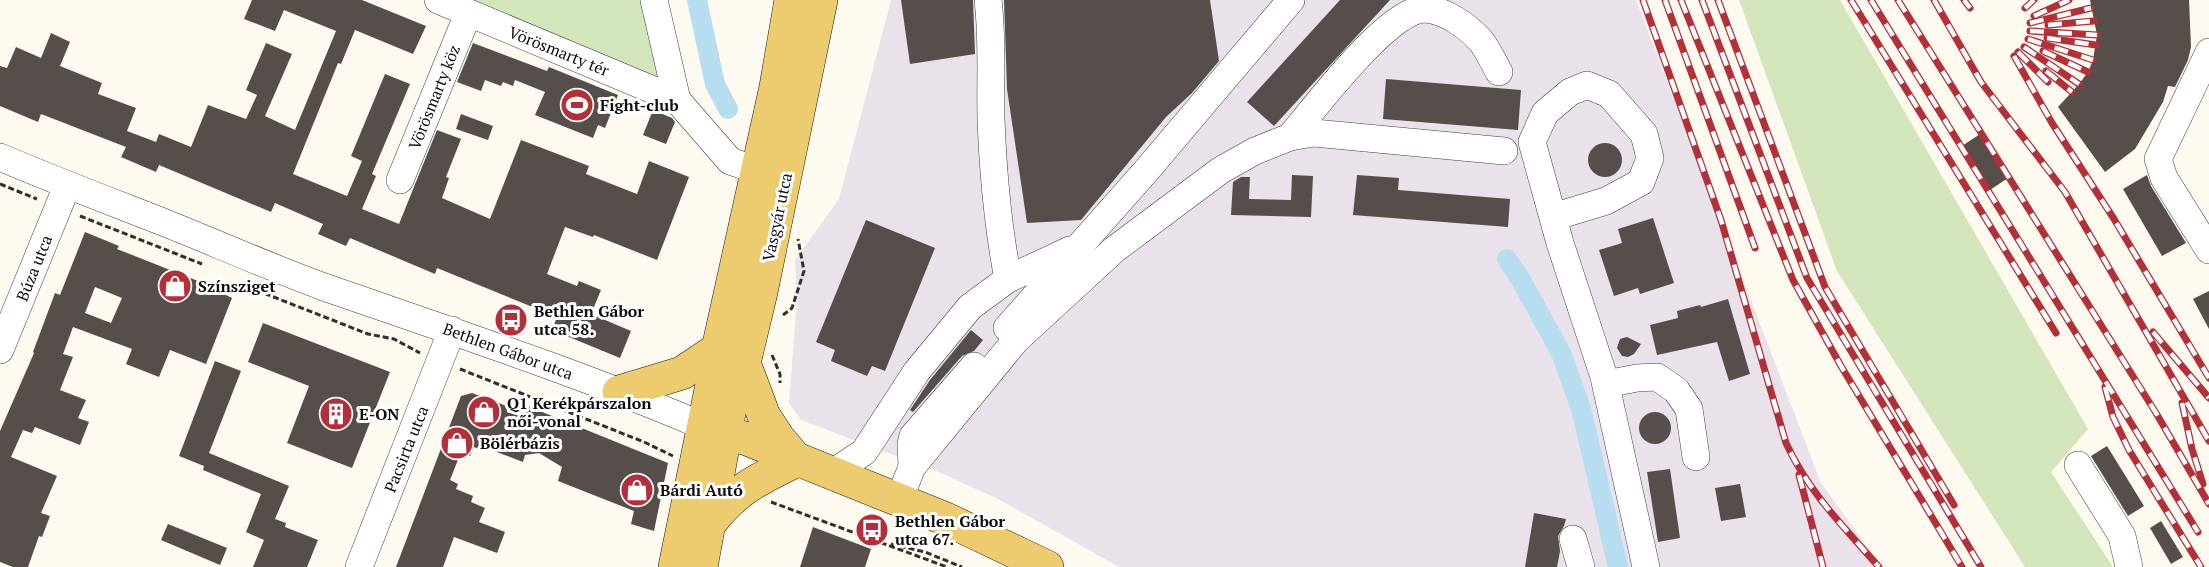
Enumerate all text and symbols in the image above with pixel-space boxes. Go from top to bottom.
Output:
street label: Vörösmarty tér [505,21,613,82]
street label: Vörösmarty köz [403,41,465,153]
sports icon: Fight-club [559,87,595,123]
place label: Fight-club [600,94,679,116]
street label: Vasgyár utca [757,171,797,263]
street label: Búza utca [11,232,57,304]
shop icon: Színsziget [157,268,193,304]
place label: Színsziget [198,275,276,297]
place label: Bethlen Gábor utca 58. [534,300,644,340]
bus stop icon: Bethlen Gábor utca 58. [493,302,529,338]
street label: Bethlen Gábor utca [440,317,576,385]
place label: Q1 Kerékpárszalon női-vonal [507,392,652,432]
shop icon: Q1 Kerékpárszalon női-vonal [466,394,502,430]
building icon: E-ON [318,396,354,432]
street label: Pacsirta utca [379,402,433,496]
place label: E-ON [359,403,399,425]
shop icon: Bölérbázis [439,425,475,461]
place label: Bölérbázis [480,432,560,454]
shop icon: Bárdi Autó [619,472,655,508]
place label: Bárdi Autó [660,479,743,501]
place label: Bethlen Gábor utca 67. [895,510,1005,550]
bus stop icon: Bethlen Gábor utca 67. [854,512,890,548]

